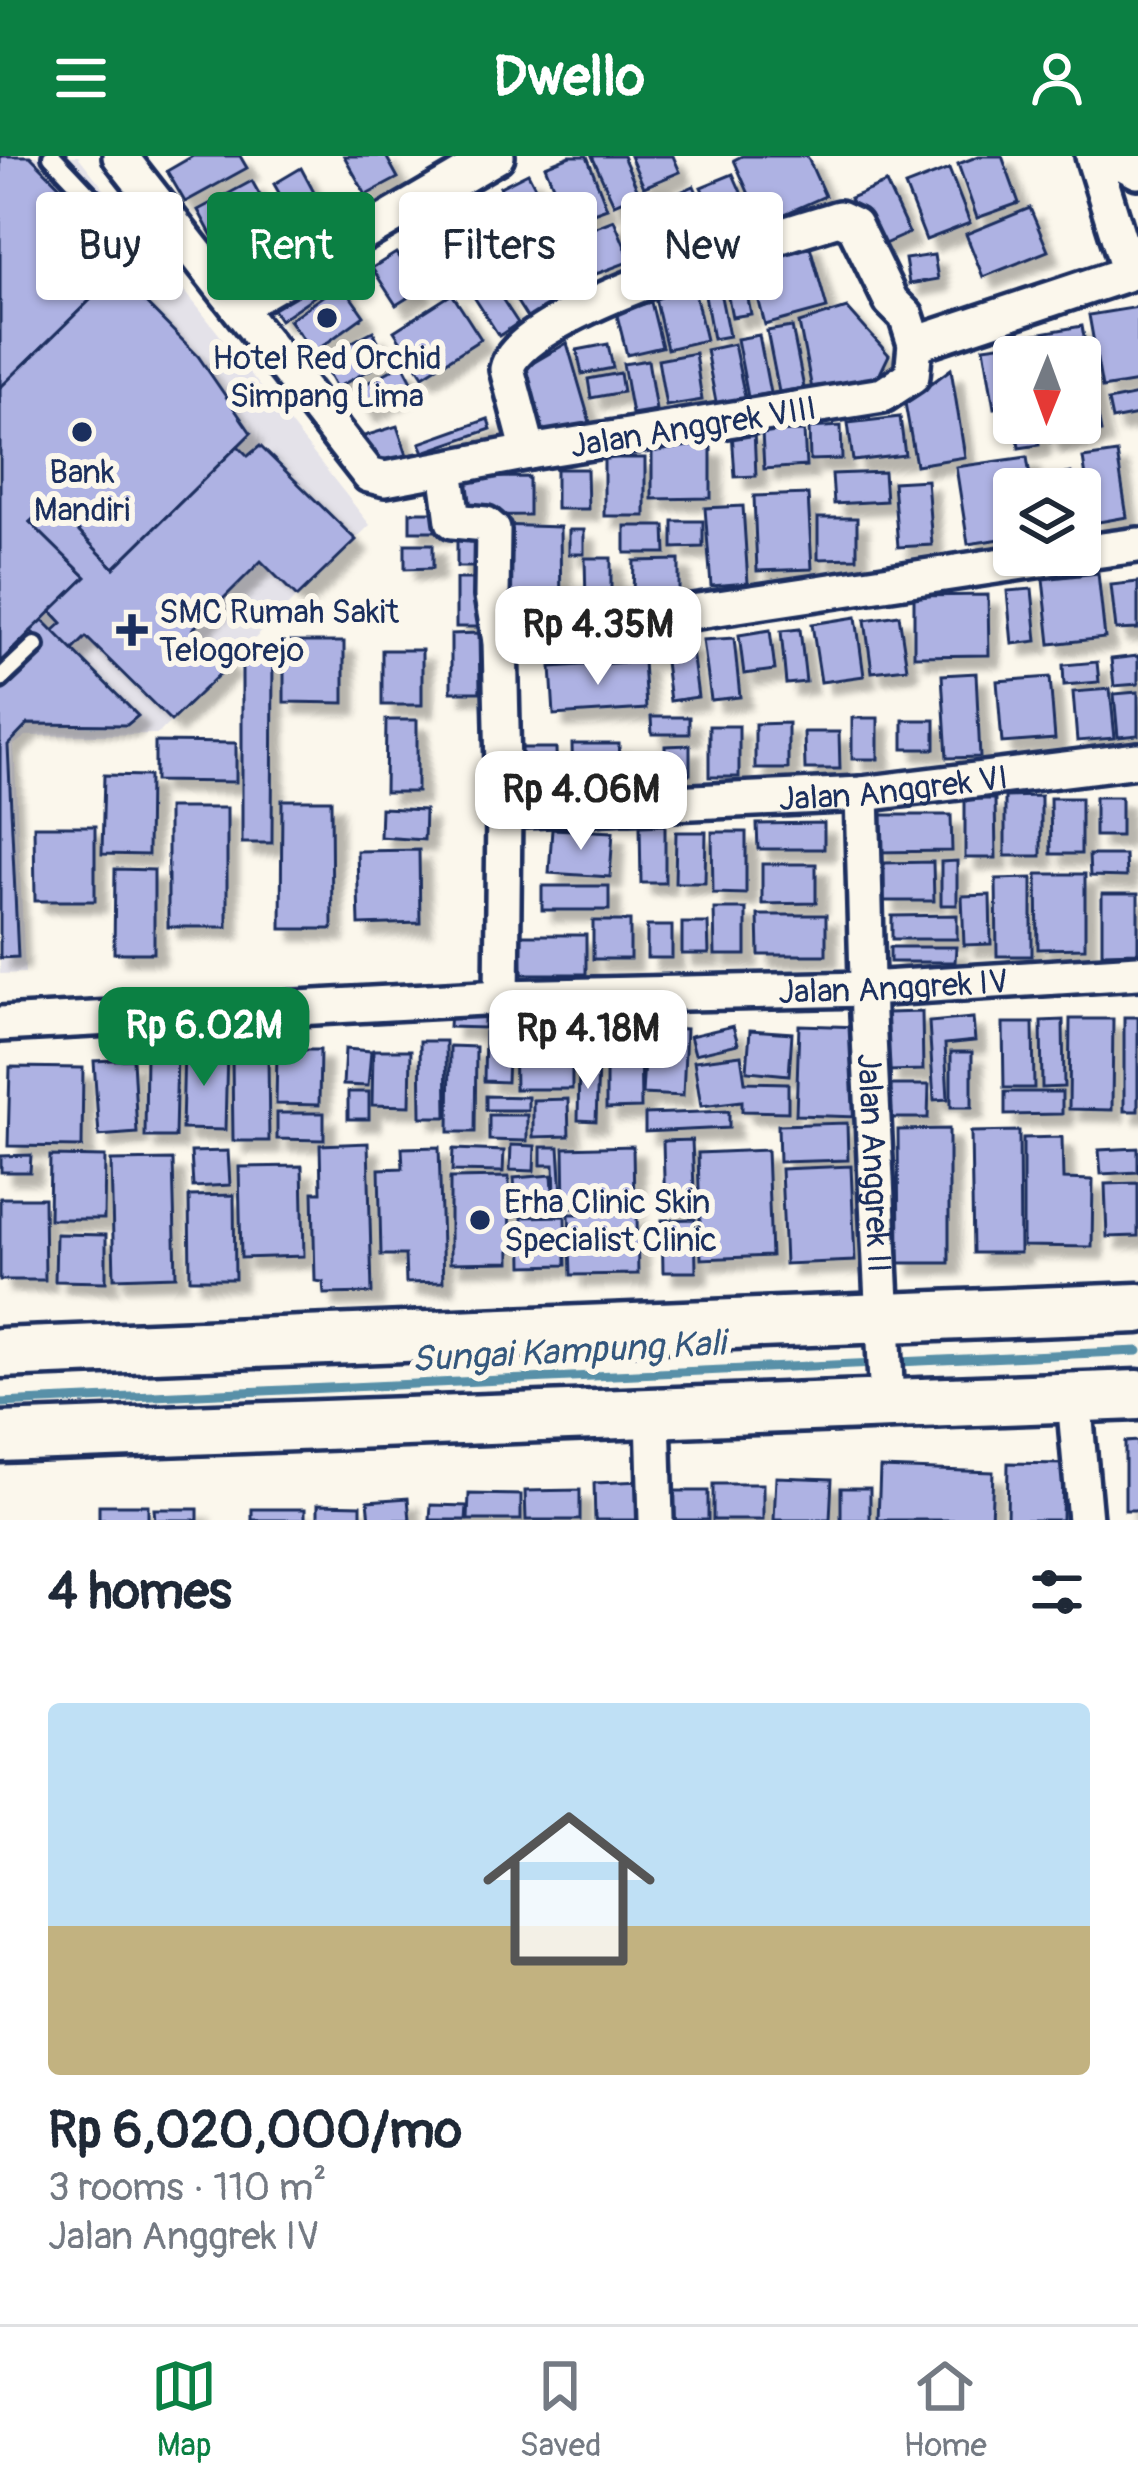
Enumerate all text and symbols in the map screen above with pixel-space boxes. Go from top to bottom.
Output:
text: Dwello [493,44,645,112]
icon: menu [48,45,114,111]
icon: person [1024,45,1090,111]
chip: Buy [36,192,183,300]
chip: Rent [207,192,375,300]
chip: Filters [399,192,597,300]
chip: New [621,192,783,300]
marker: Hotel Red Orchid Simpang Lima [314,305,340,331]
north arrow [993,336,1101,444]
map controls [993,336,1101,576]
place label: Hotel Red Orchid Simpang Lima [212,338,442,417]
street label: Jalan Anggrek VIII [567,388,819,467]
marker: Bank Mandiri [69,419,95,445]
place label: Bank Mandiri [34,452,130,531]
button: layers [993,468,1101,576]
pin: Rp 4.35M [474,586,722,688]
place label: SMC Rumah Sakit Telogorejo [159,592,400,671]
text: Rp 4.35M [522,600,674,649]
marker: SMC Rumah Sakit Telogorejo [116,614,148,646]
pin: Rp 4.06M [457,751,705,853]
street label: Jalan Anggrek VI [778,757,1010,820]
text: Rp 4.06M [502,765,660,814]
street label: Jalan Anggrek IV [778,961,1009,1013]
pin: Rp 6.02M [80,987,328,1089]
pin: Rp 4.18M [464,990,712,1092]
text: Rp 6.02M [125,1001,283,1050]
text: Rp 4.18M [516,1004,660,1053]
street label: Jalan Anggrek II [848,1052,900,1273]
place label: Erha Clinic Skin Specialist Clinic [504,1182,717,1261]
marker: Erha Clinic Skin Specialist Clinic [467,1207,493,1233]
water label: Sungai Kampung Kali [410,1321,732,1382]
icon: filters [1024,1559,1090,1625]
text: 4 homes [48,1560,232,1624]
icon: home [461,1781,677,1997]
text: Rp 6,020,000/mo [48,2099,462,2163]
text: 3 rooms · 110 m² [48,2163,327,2212]
text: Jalan Anggrek IV [48,2212,320,2261]
tab: Map [151,2353,217,2466]
tab: Saved [519,2353,601,2466]
tab: Home [904,2353,987,2466]

